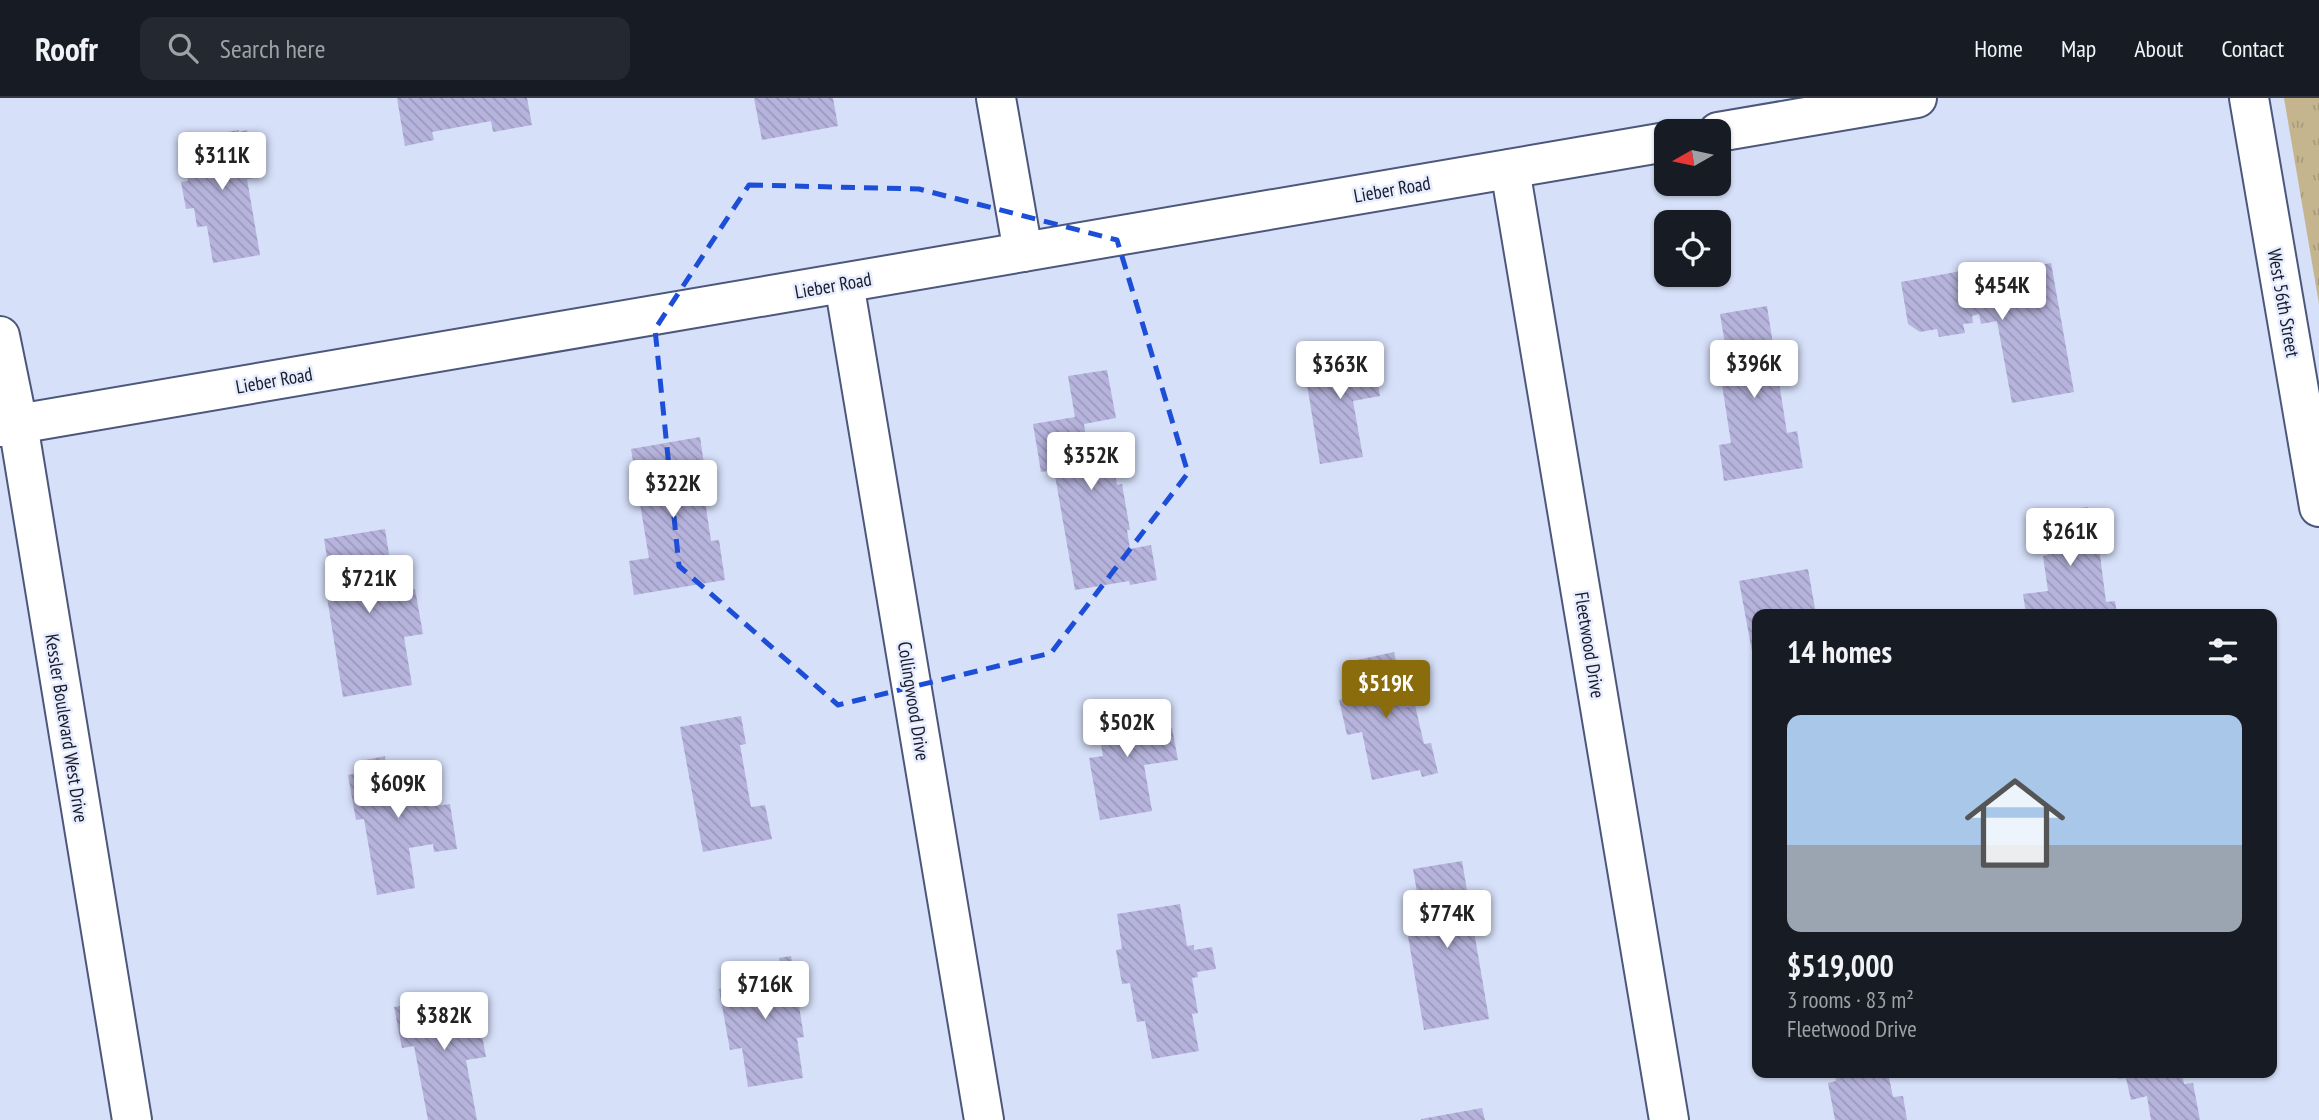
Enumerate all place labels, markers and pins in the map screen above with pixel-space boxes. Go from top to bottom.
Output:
pin: $311K [173,132,271,192]
pin: $454K [1953,262,2051,322]
pin: $396K [1705,341,1803,400]
pin: $363K [1291,342,1389,401]
pin: $352K [1042,432,1140,492]
pin: $322K [624,460,722,520]
pin: $261K [2021,508,2119,568]
pin: $721K [320,556,418,615]
pin: $519K [1337,660,1435,720]
pin: $502K [1078,700,1176,759]
pin: $609K [349,760,447,820]
pin: $774K [1398,890,1496,950]
pin: $716K [716,962,814,1021]
pin: $382K [395,992,493,1052]

